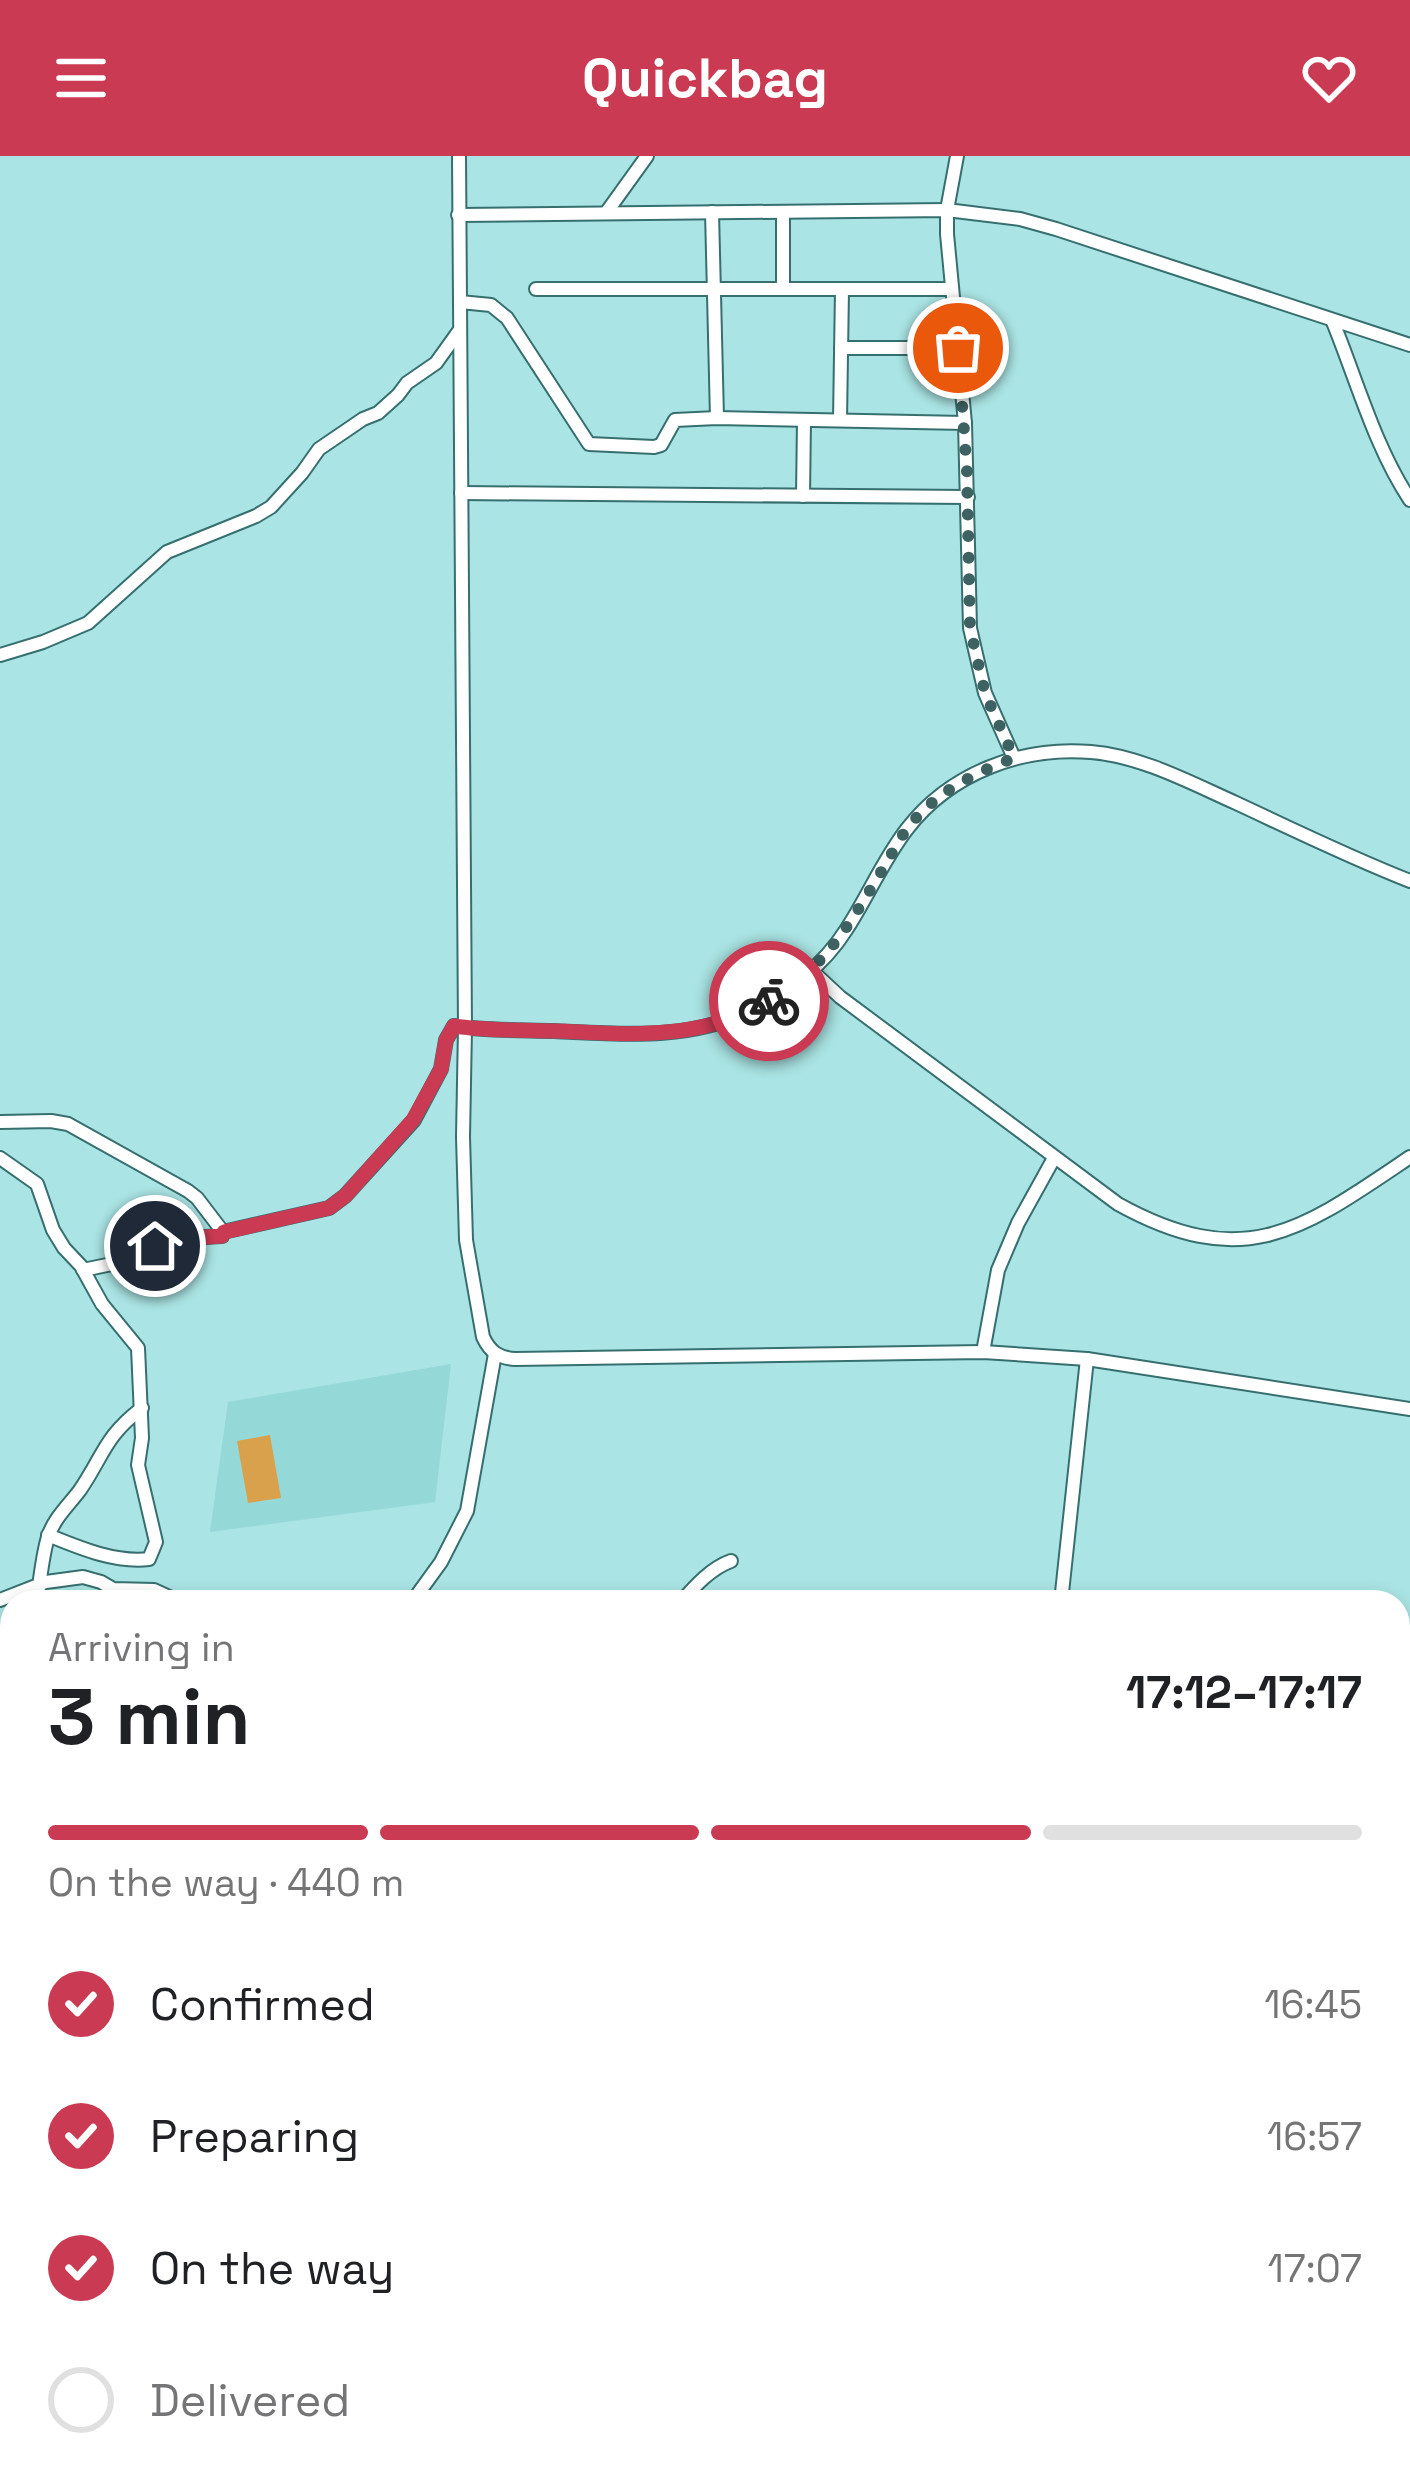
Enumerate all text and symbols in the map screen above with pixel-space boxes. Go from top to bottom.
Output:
text: Quickbag [582,44,828,113]
icon: menu [48,45,114,111]
icon: heart [1296,45,1362,111]
pin [907,297,1009,399]
icon: bag [925,315,991,381]
courier [709,941,829,1061]
icon: bike [736,968,802,1034]
pin [104,1195,206,1297]
icon: home [122,1213,188,1279]
text: Arriving in [48,1623,235,1672]
text: 17:12–17:17 [1126,1664,1362,1721]
text: 3 min [48,1667,251,1767]
text: On the way · 440 m [48,1858,404,1907]
icon: check [48,1971,114,2037]
text: Confirmed [150,1976,375,2033]
text: 16:45 [1264,1980,1362,2029]
icon: check [48,2103,114,2169]
text: Preparing [150,2108,359,2165]
text: 16:57 [1267,2112,1362,2161]
icon: check [48,2235,114,2301]
text: On the way [150,2240,394,2297]
text: 17:07 [1268,2244,1362,2293]
text: Delivered [150,2372,350,2429]

